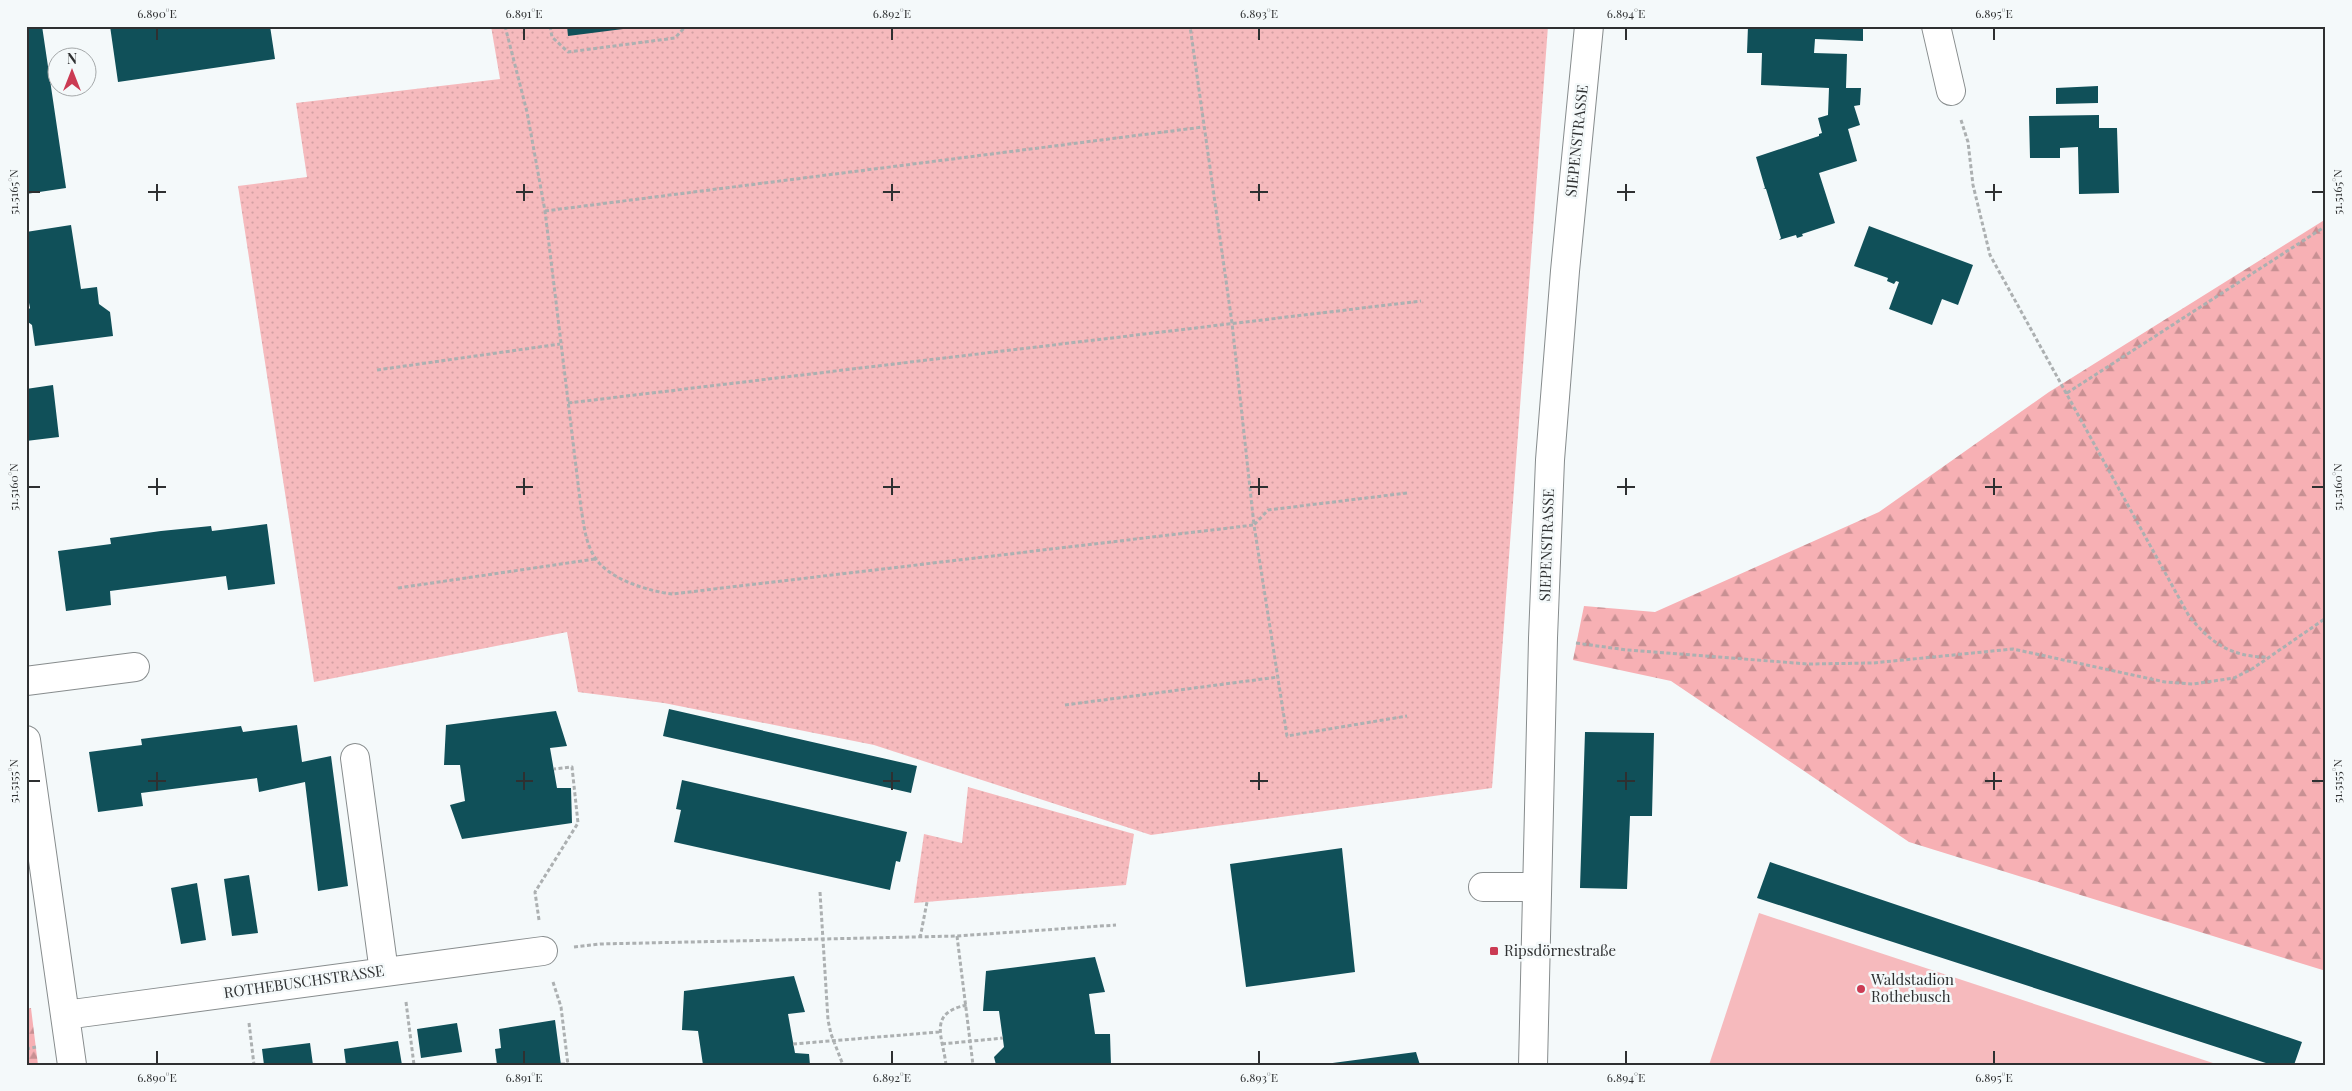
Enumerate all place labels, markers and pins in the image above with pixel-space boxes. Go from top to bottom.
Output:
place label: Ripsdörnestraße [1504,940,1616,960]
marker: Ripsdörnestraße [1488,945,1500,957]
place label: Waldstadion Rothebusch [1870,969,1954,1006]
marker: Waldstadion Rothebusch [1855,983,1867,995]

